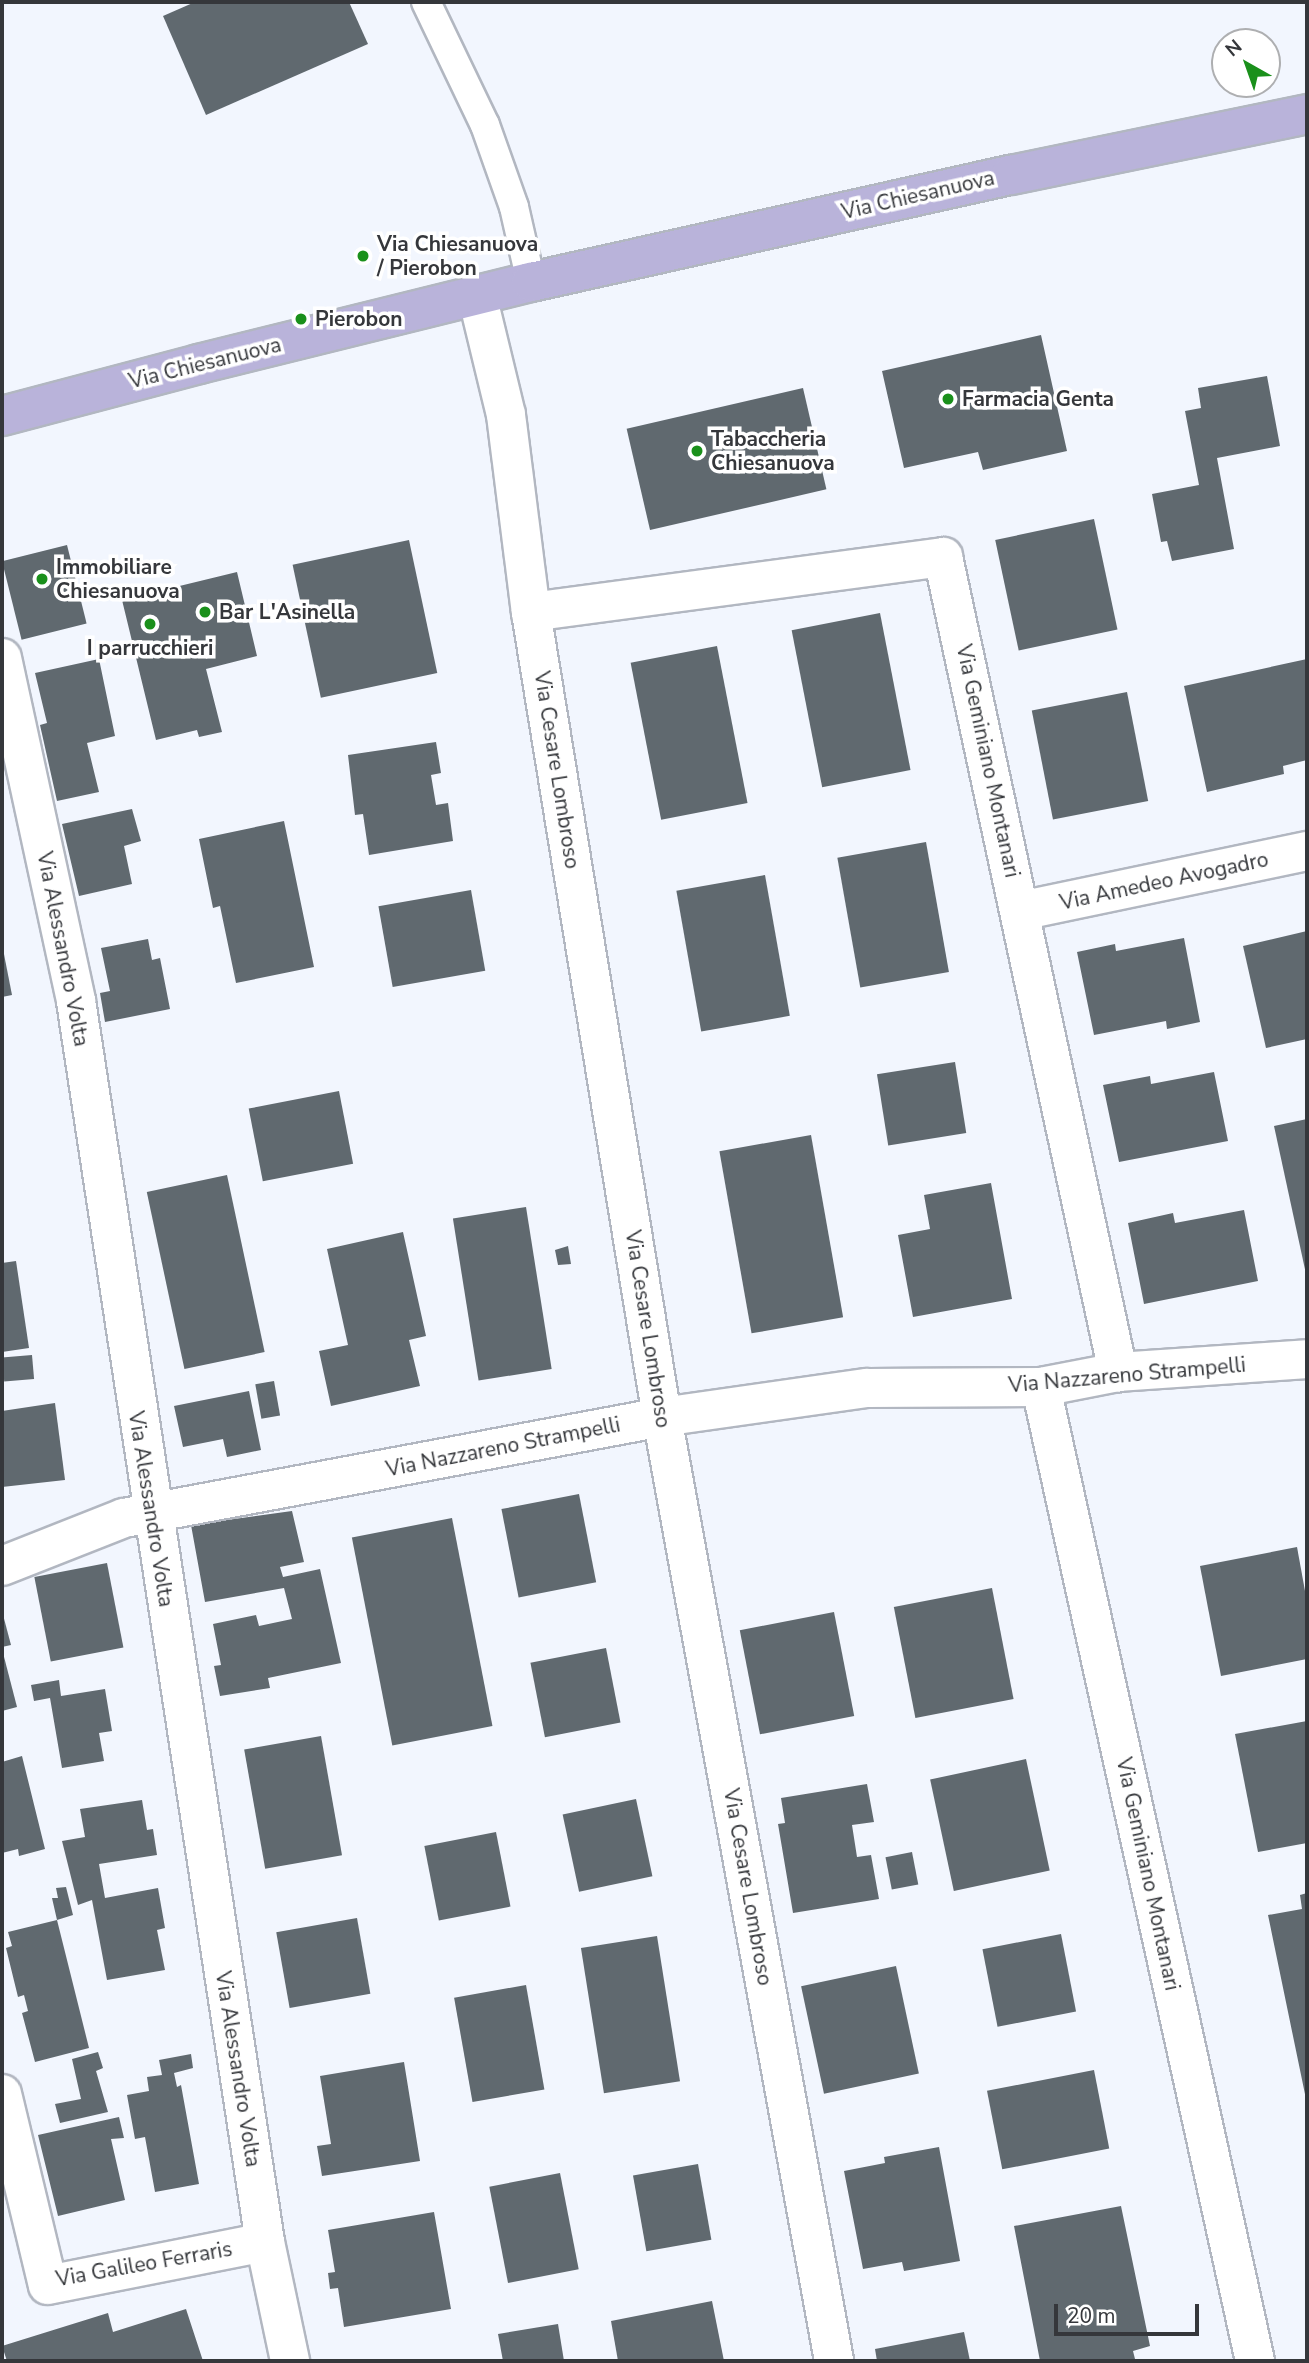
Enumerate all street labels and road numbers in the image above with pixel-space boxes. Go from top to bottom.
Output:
street label: Via Chiesanuova [839,165,997,225]
street label: Via Chiesanuova [126,332,284,394]
street label: Via Geminiano Montanari [951,642,1025,880]
street label: Via Cesare Lombroso [529,669,585,871]
street label: Via Amedeo Avogadro [1057,847,1271,915]
street label: Via Alessandro Volta [32,849,94,1049]
street label: Via Cesare Lombroso [620,1228,676,1430]
street label: Via Nazzareno Strampelli [1007,1352,1247,1398]
street label: Via Alessandro Volta [123,1409,179,1609]
street label: Via Nazzareno Strampelli [384,1412,622,1482]
street label: Via Geminiano Montanari [1111,1755,1185,1993]
street label: Via Cesare Lombroso [718,1787,778,1987]
street label: Via Alessandro Volta [210,1969,266,2169]
street label: Via Galileo Ferraris [54,2236,234,2292]

